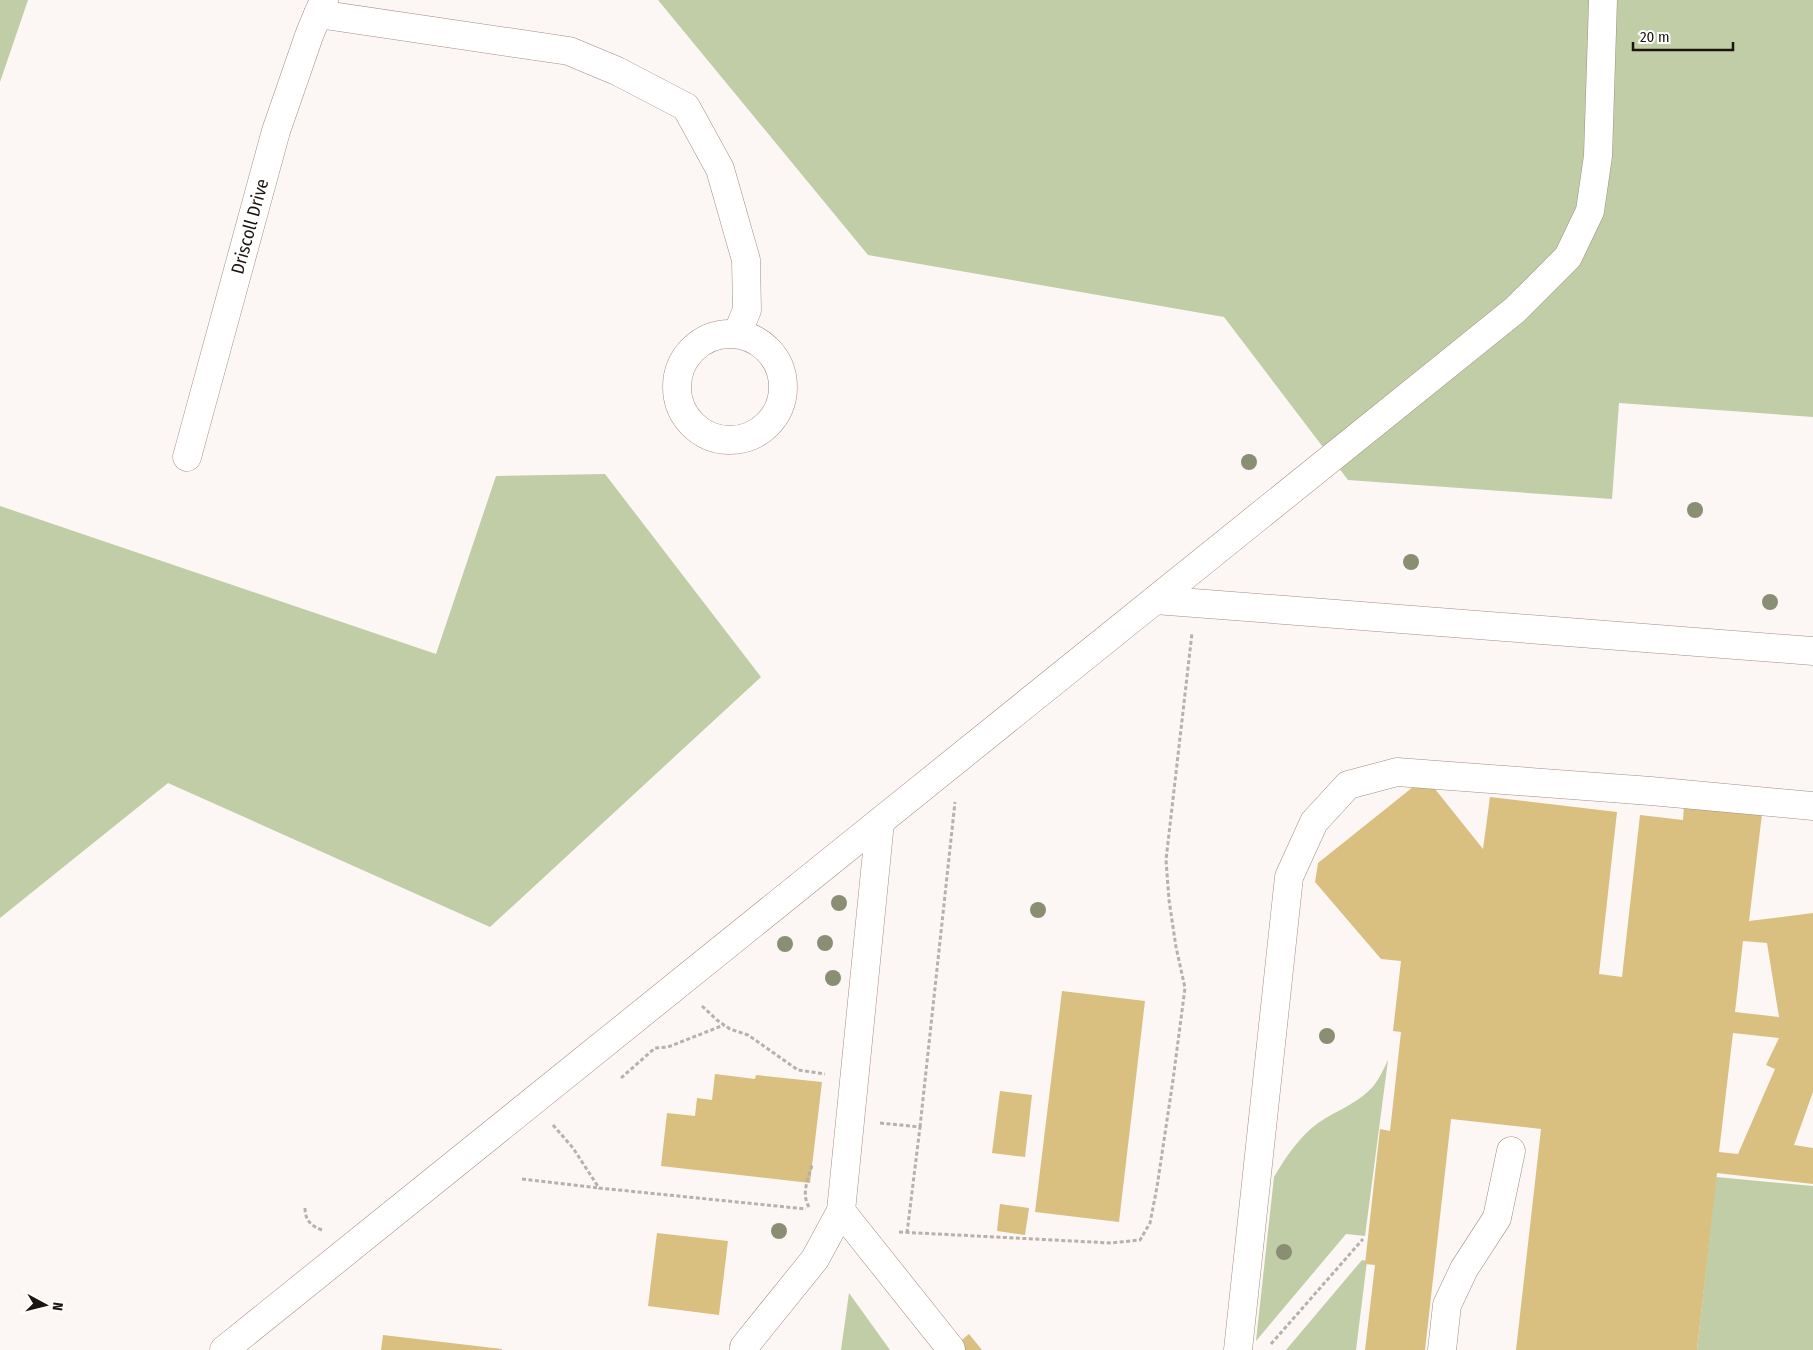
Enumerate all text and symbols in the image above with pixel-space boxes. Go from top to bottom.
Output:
scale bar [1633,20,1733,52]
text: 20 m [1640,28,1670,46]
street label: Driscoll Drive [226,176,273,276]
north arrow [20,1280,70,1330]
text: N [48,1301,66,1312]

